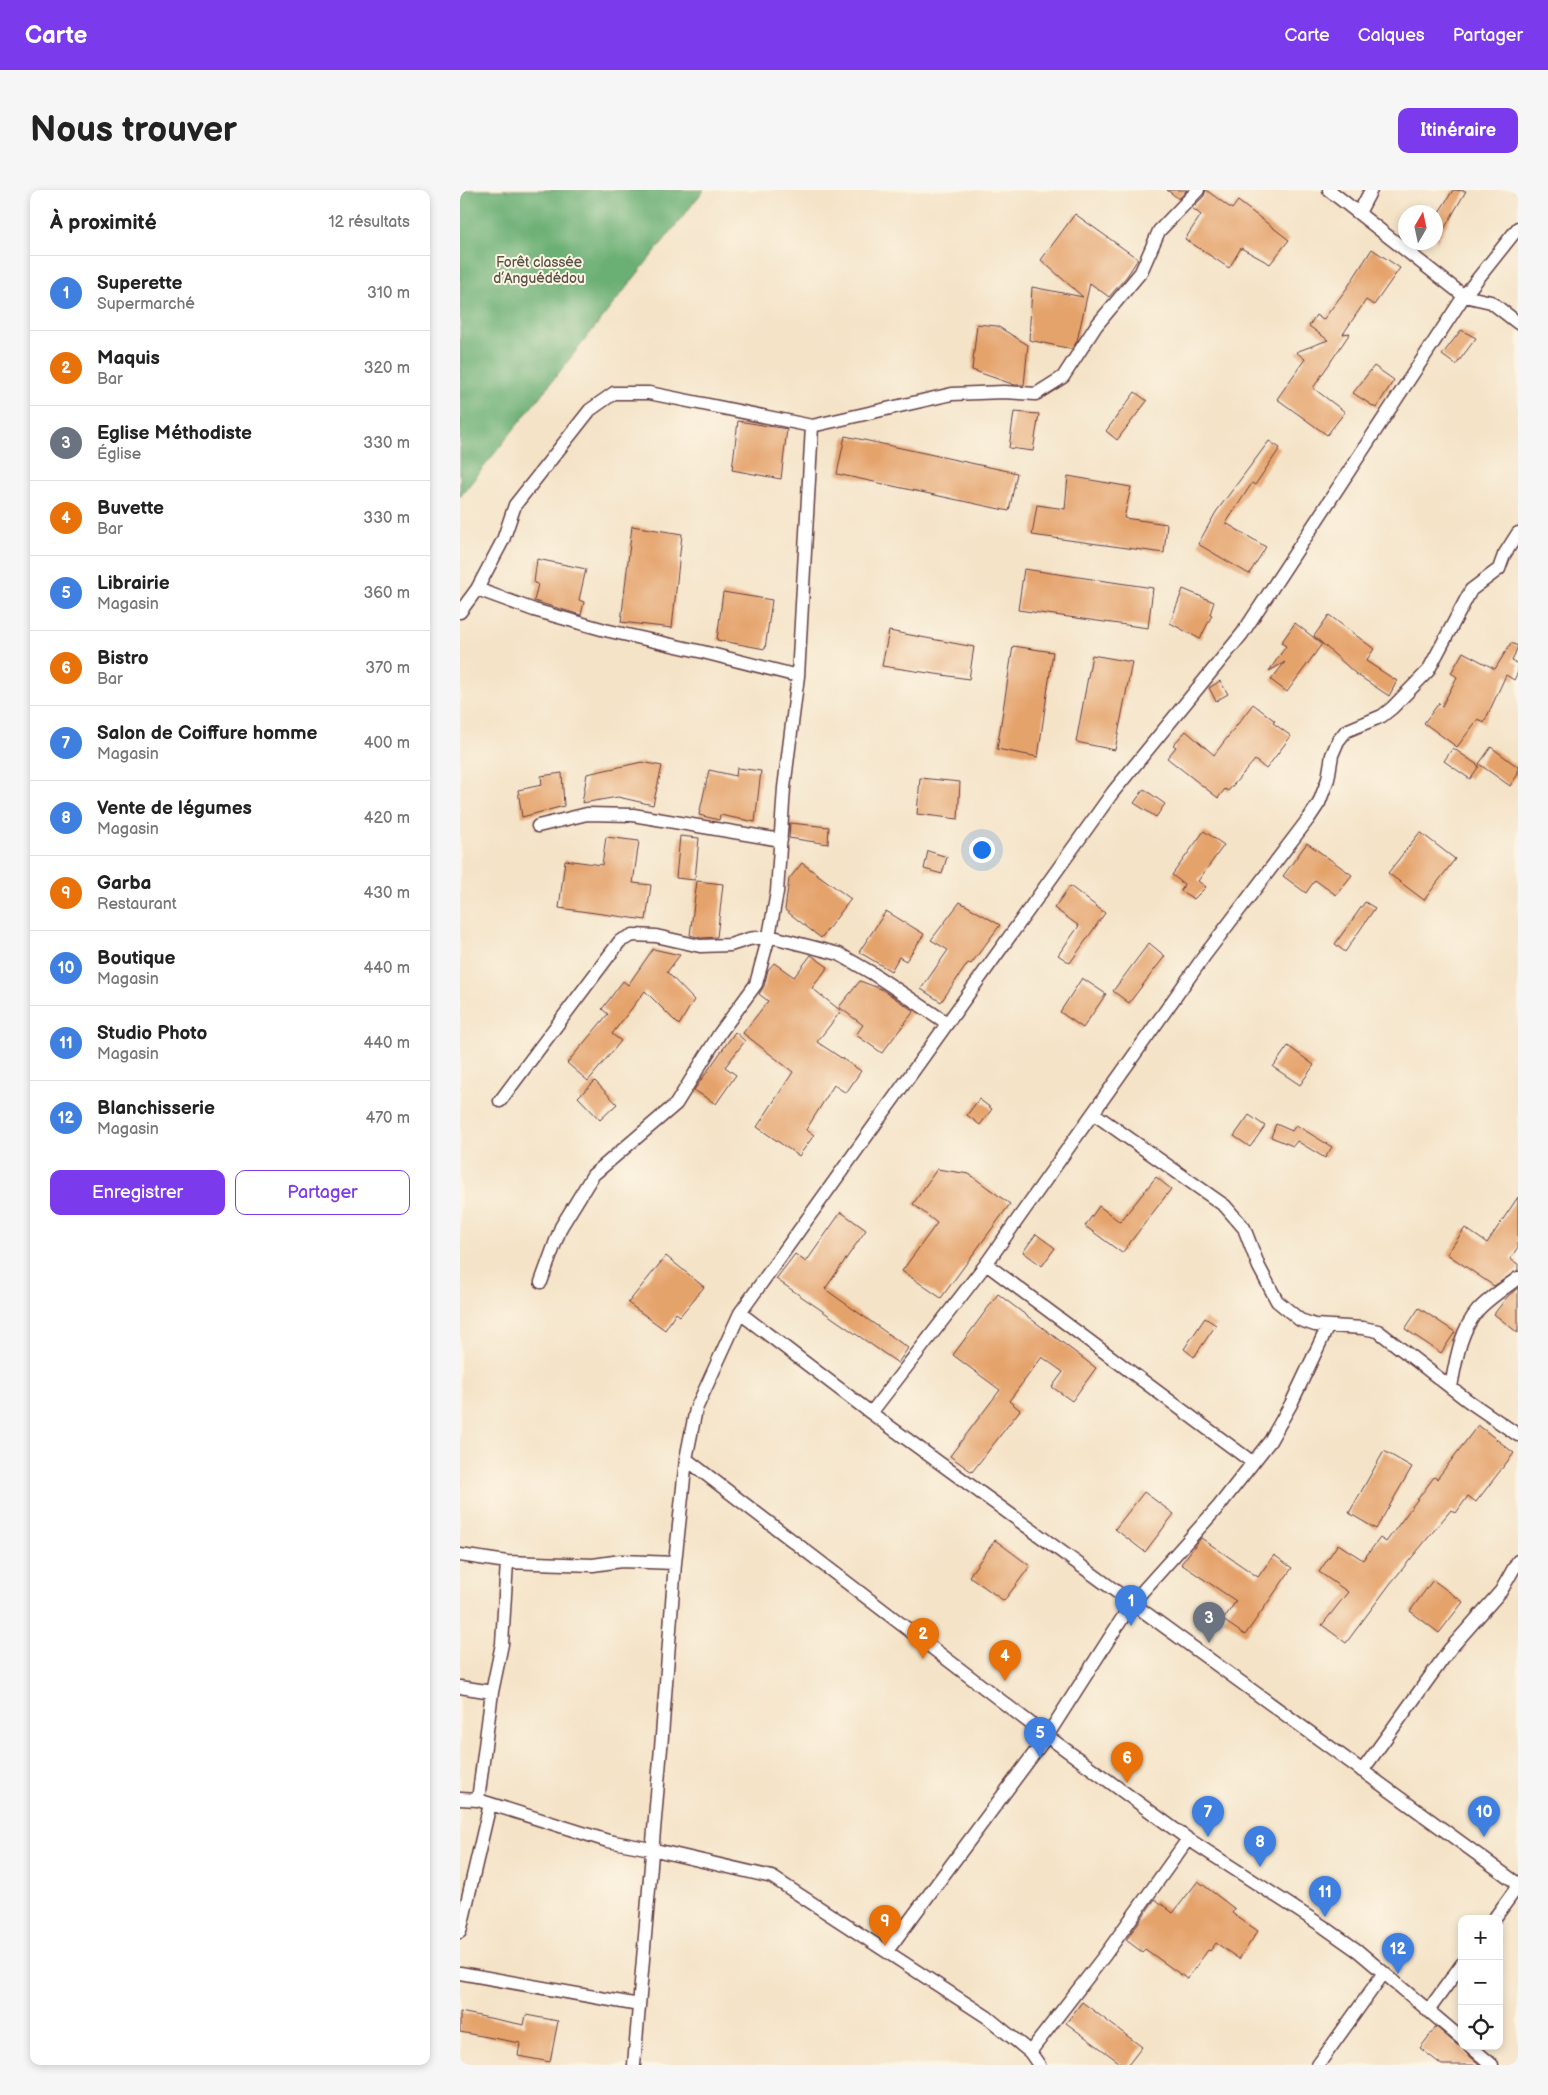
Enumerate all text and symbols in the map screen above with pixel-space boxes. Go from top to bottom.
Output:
text: Carte [25,21,87,50]
text: Carte [1284,25,1330,46]
text: Calques [1358,25,1425,46]
text: Partager [1453,25,1523,46]
button: Itinéraire [1398,108,1518,153]
text: Nous trouver [30,109,237,152]
north arrow [1398,205,1443,250]
text: À proximité [50,210,157,235]
text: 12 résultats [328,213,410,232]
park label: Forêt classée d’Anguédédou [493,254,585,287]
text: Superette [97,272,182,295]
text: 1 [63,284,69,303]
text: 310 m [367,284,410,303]
text: Supermarché [97,295,195,314]
text: Maquis [97,347,160,370]
text: 2 [61,359,71,378]
text: 320 m [364,359,410,378]
text: Bar [97,370,123,389]
text: Eglise Méthodiste [97,422,252,445]
text: 3 [61,434,71,453]
text: 330 m [363,434,410,453]
text: Église [97,445,141,464]
text: Buvette [97,497,164,520]
text: 4 [61,509,71,528]
text: 330 m [363,509,410,528]
text: Bar [97,520,123,539]
text: Librairie [97,572,170,595]
text: 5 [61,584,71,603]
text: 360 m [363,584,410,603]
text: Magasin [97,595,159,614]
text: Bistro [97,647,149,670]
text: 6 [61,659,71,678]
text: 370 m [365,659,410,678]
text: Bar [97,670,123,689]
text: Salon de Coiffure homme [97,722,317,745]
text: 7 [62,734,70,753]
text: 400 m [364,734,410,753]
text: Magasin [97,745,159,764]
text: Vente de légumes [97,797,252,820]
text: 8 [61,809,71,828]
text: 420 m [364,809,410,828]
text: Magasin [97,820,159,839]
your location [969,837,995,863]
text: Garba [97,872,152,895]
text: 9 [61,884,71,903]
text: 430 m [363,884,410,903]
text: Restaurant [97,895,177,914]
text: Boutique [97,947,175,970]
text: 10 [58,959,74,978]
text: 440 m [364,959,410,978]
text: Magasin [97,970,159,989]
text: Studio Photo [97,1022,207,1045]
text: 11 [59,1034,73,1053]
text: 440 m [364,1034,410,1053]
text: Magasin [97,1045,159,1064]
text: Blanchisserie [97,1097,215,1120]
text: 12 [58,1109,74,1128]
text: 470 m [365,1109,410,1128]
text: Magasin [97,1120,159,1139]
button: Enregistrer [50,1170,225,1215]
button: Partager [235,1170,410,1215]
pin: 1 [1115,1585,1147,1626]
pin: 3 [1193,1602,1225,1643]
pin: 2 [907,1618,939,1659]
pin: 4 [989,1640,1021,1681]
pin: 5 [1024,1717,1056,1758]
pin: 6 [1111,1742,1143,1783]
pin: 7 [1192,1796,1224,1837]
pin: 10 [1468,1796,1500,1837]
pin: 8 [1244,1826,1276,1867]
pin: 11 [1309,1876,1341,1917]
pin: 9 [869,1905,901,1946]
map controls [1458,1915,1503,2050]
button: + [1458,1915,1503,1960]
pin: 12 [1382,1933,1414,1974]
button: − [1458,1960,1503,2005]
button: locate [1458,2005,1503,2050]

